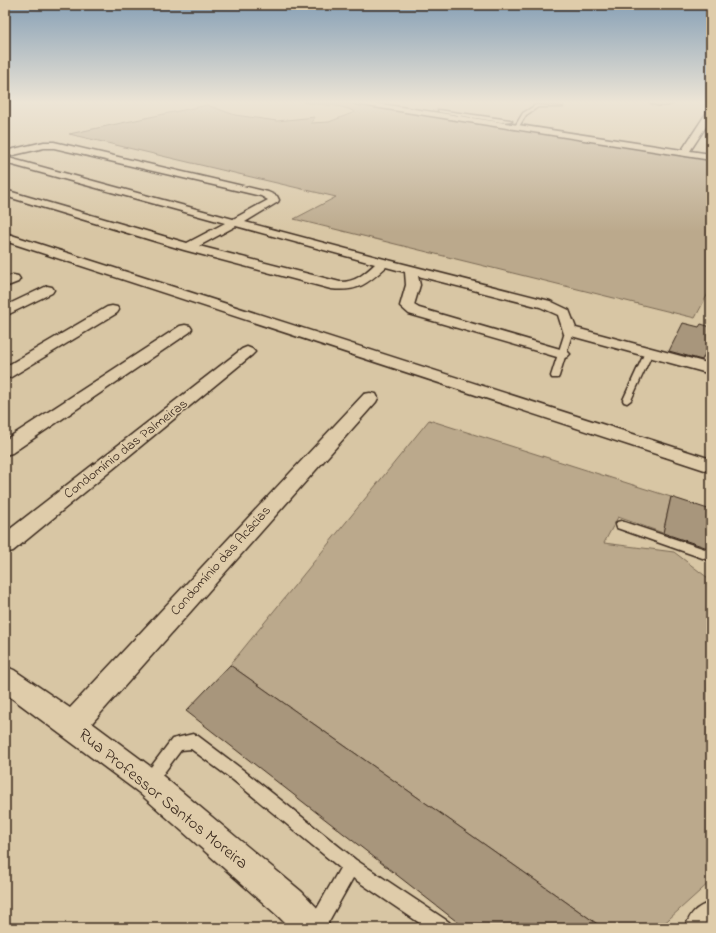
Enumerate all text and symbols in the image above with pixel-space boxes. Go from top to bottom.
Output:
street label: Condomínio das Palmeiras [59,394,193,504]
street label: Condomínio das Acácias [166,501,276,621]
street label: Rua Professor Santos Moreira [73,723,253,875]

